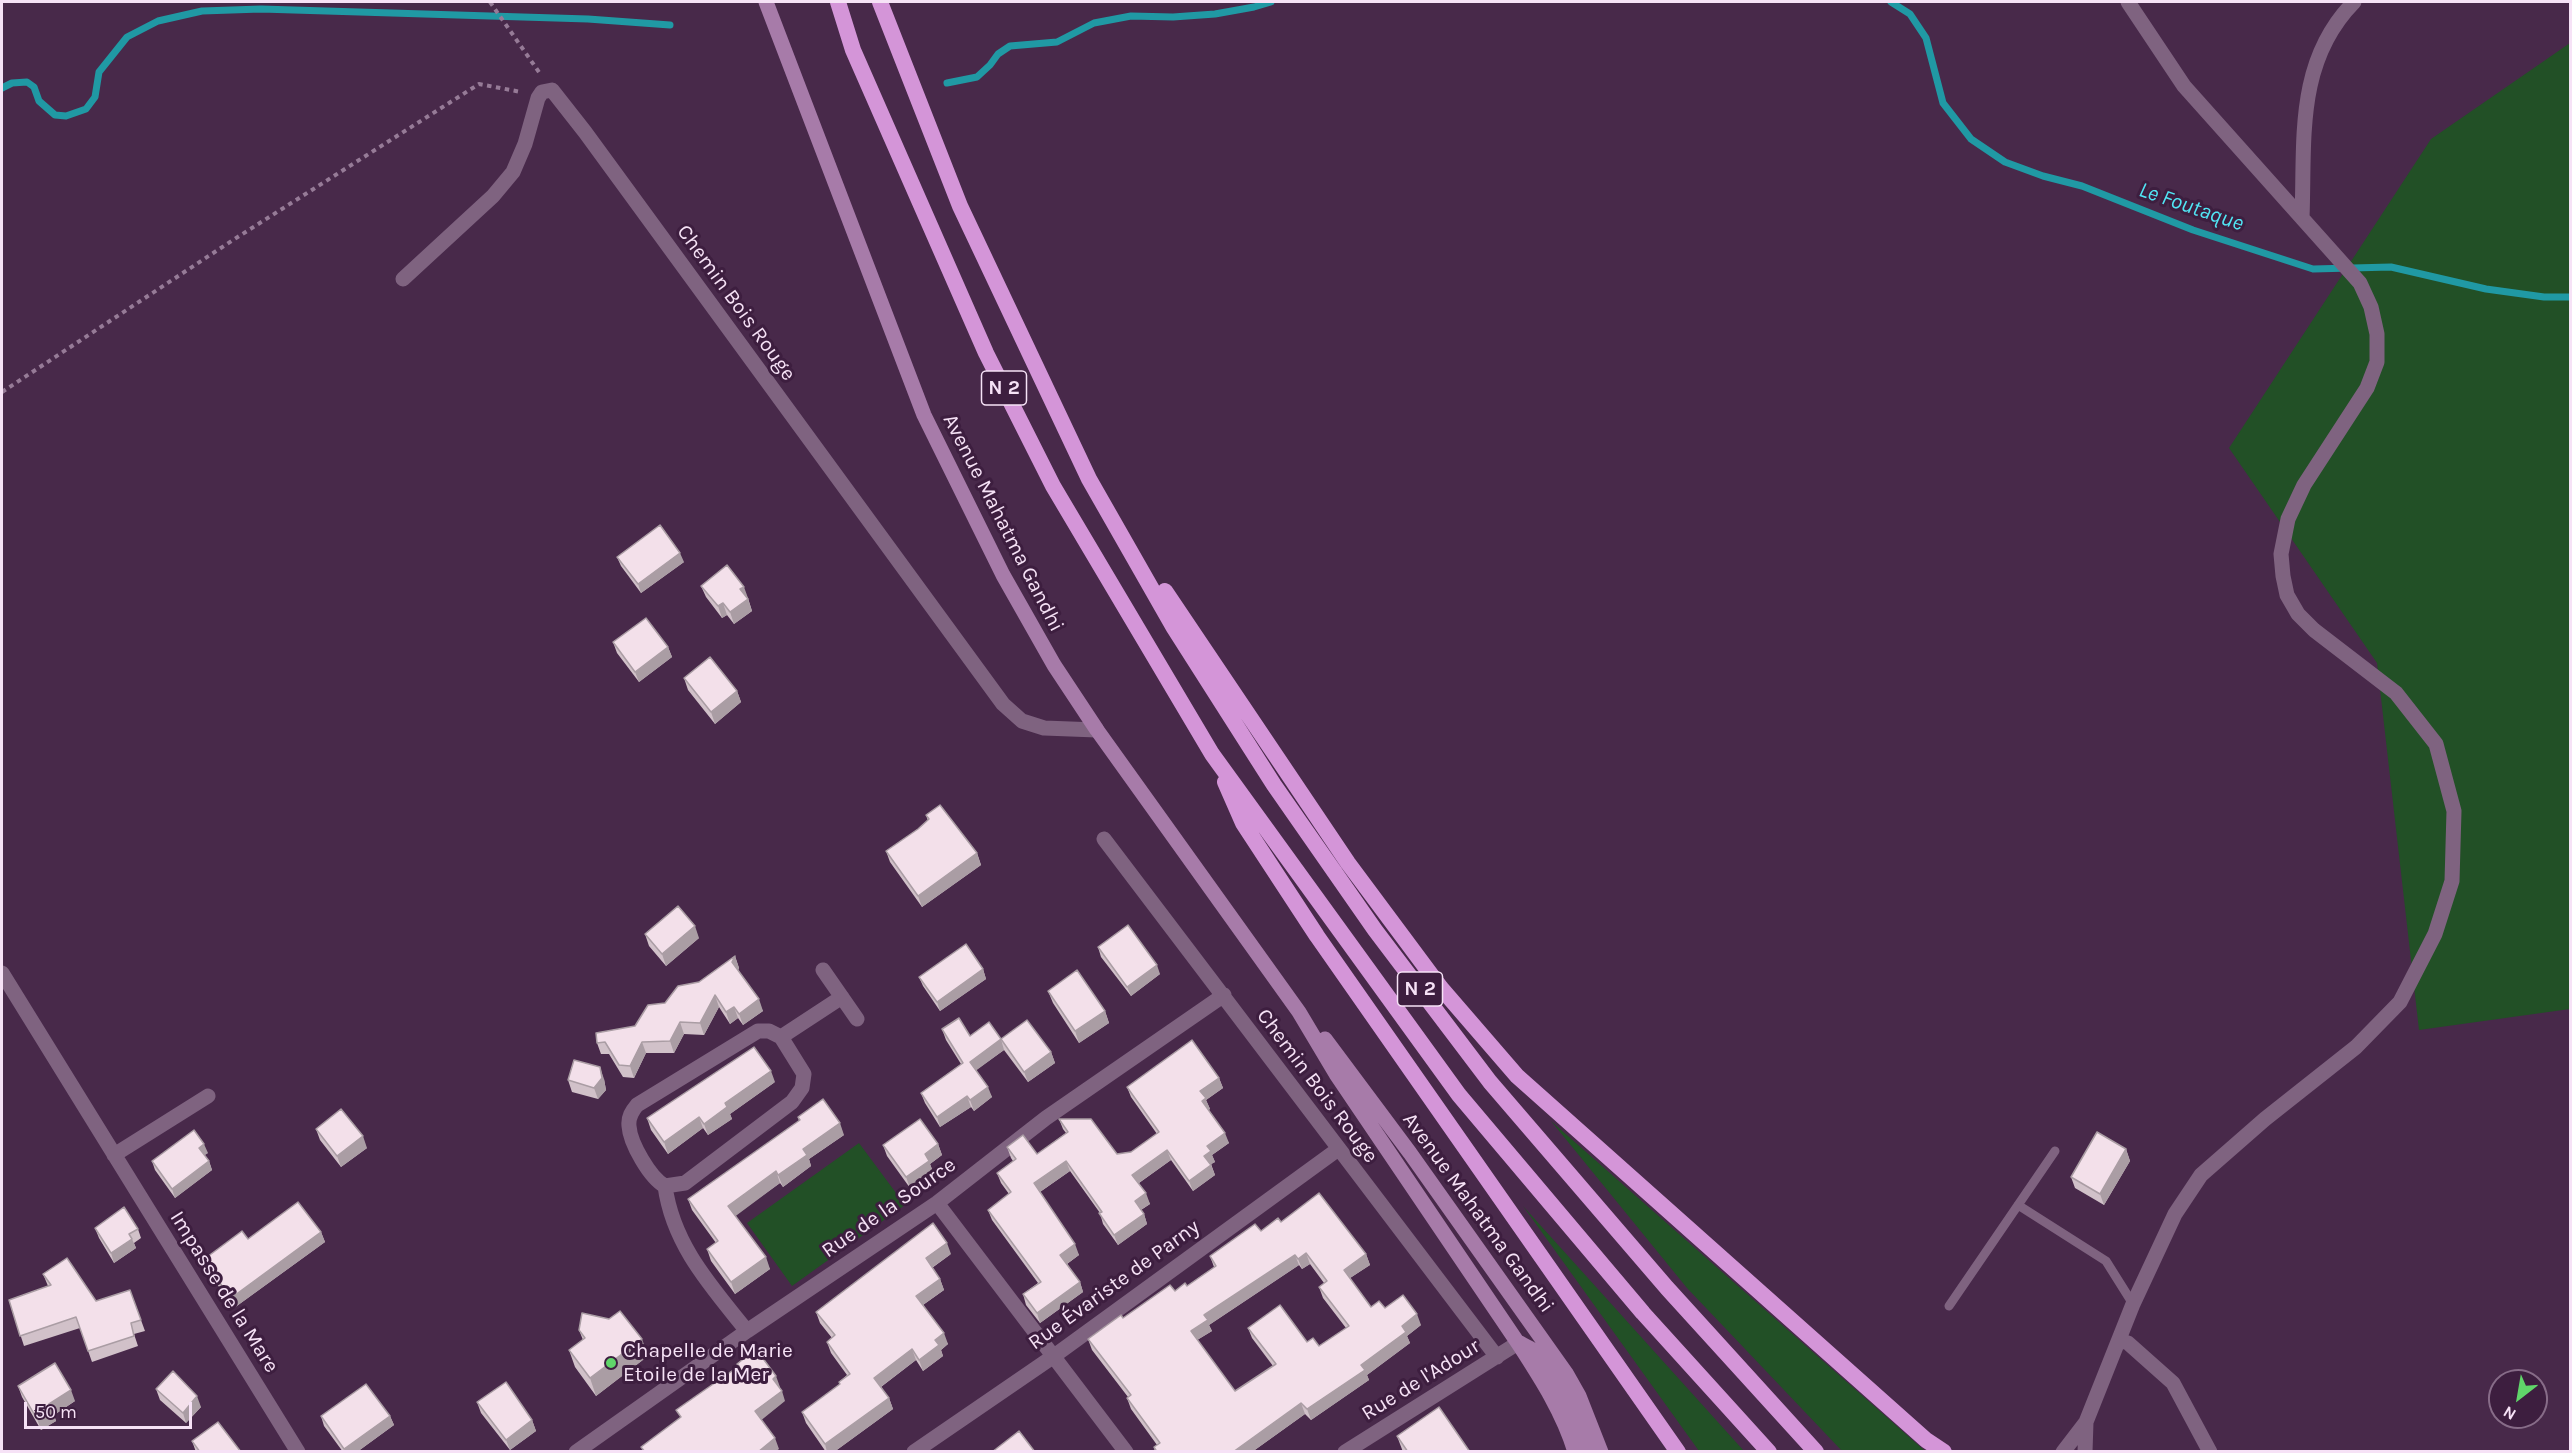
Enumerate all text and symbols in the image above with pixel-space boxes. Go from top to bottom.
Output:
water label: Le Foutaque [2135,177,2247,237]
street label: Chemin Bois Rouge [671,220,801,386]
road number: N 2 [982,371,1026,405]
street label: Avenue Mahatma Gandhi [937,410,1069,636]
road number: N 2 [1398,972,1442,1006]
street label: Chemin Bois Rouge [1251,1004,1383,1168]
street label: Avenue Mahatma Gandhi [1397,1108,1559,1318]
street label: Rue de la Source [817,1152,961,1264]
street label: Impasse de la Mare [164,1207,284,1377]
street label: Rue Évariste de Parny [1024,1214,1204,1356]
street label: Rue de l'Adour [1357,1334,1485,1426]
place label: Chapelle de Marie Etoile de la Mer [623,1338,793,1388]
marker: Chapelle de Marie Etoile de la Mer [604,1356,618,1370]
north arrow [2488,1369,2548,1429]
scale bar [27,1390,195,1428]
text: 50 m [35,1401,77,1423]
text: N [2500,1402,2519,1424]

